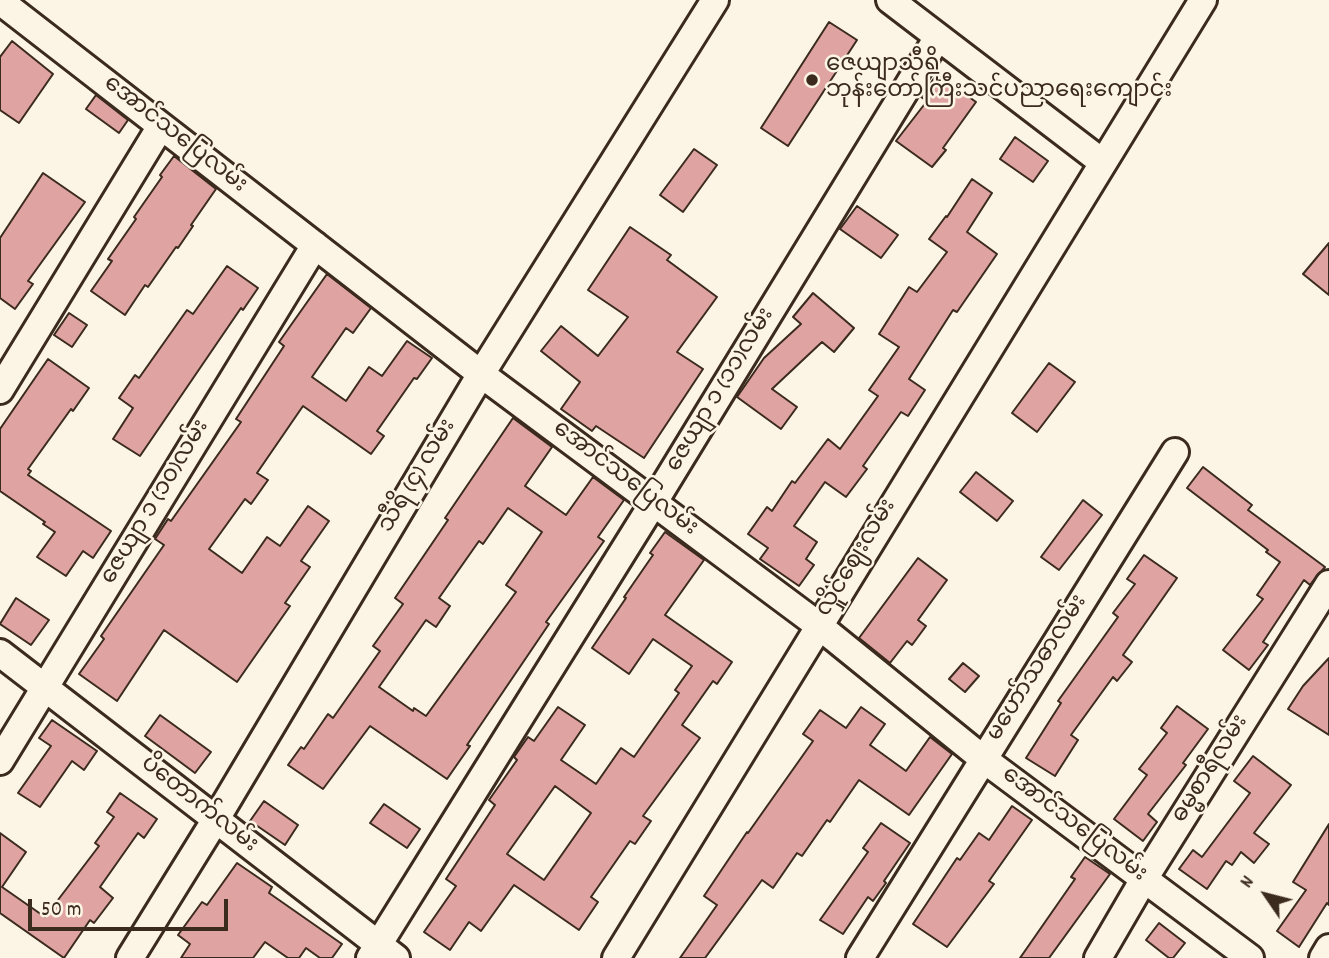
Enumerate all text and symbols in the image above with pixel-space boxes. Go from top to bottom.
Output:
place label: ဇေယျာသီရိ ဘုန်းတော်ကြီးသင်ပညာရေးကျောင်း [826,53,1172,107]
street label: အောင်သပြေလမ်း [97,71,251,201]
marker: ဇေယျာသီရိ ဘုန်းတော်ကြီးသင်ပညာရေးကျောင်း [804,72,820,88]
street label: ဇေယျာ ၁ (၁၁)လမ်း [662,304,782,478]
street label: သီရိ (၄) လမ်း [374,415,464,539]
street label: ဇေယျာ ၁ (၁၀)လမ်း [97,416,217,590]
street label: အောင်သပြေလမ်း [546,416,702,544]
street label: လှိုင်ဈေးလမ်း [812,495,904,623]
street label: မဟော်သဓာလမ်း [983,591,1095,747]
street label: ဓမ္မစာရီလမ်း [1168,711,1256,829]
street label: ပိတောက်လမ်း [134,752,262,860]
street label: အောင်သပြေလမ်း [995,762,1151,890]
north arrow [1231,860,1301,930]
text: N [1235,871,1262,894]
scale bar [32,884,231,928]
text: 50 m [41,896,81,926]

